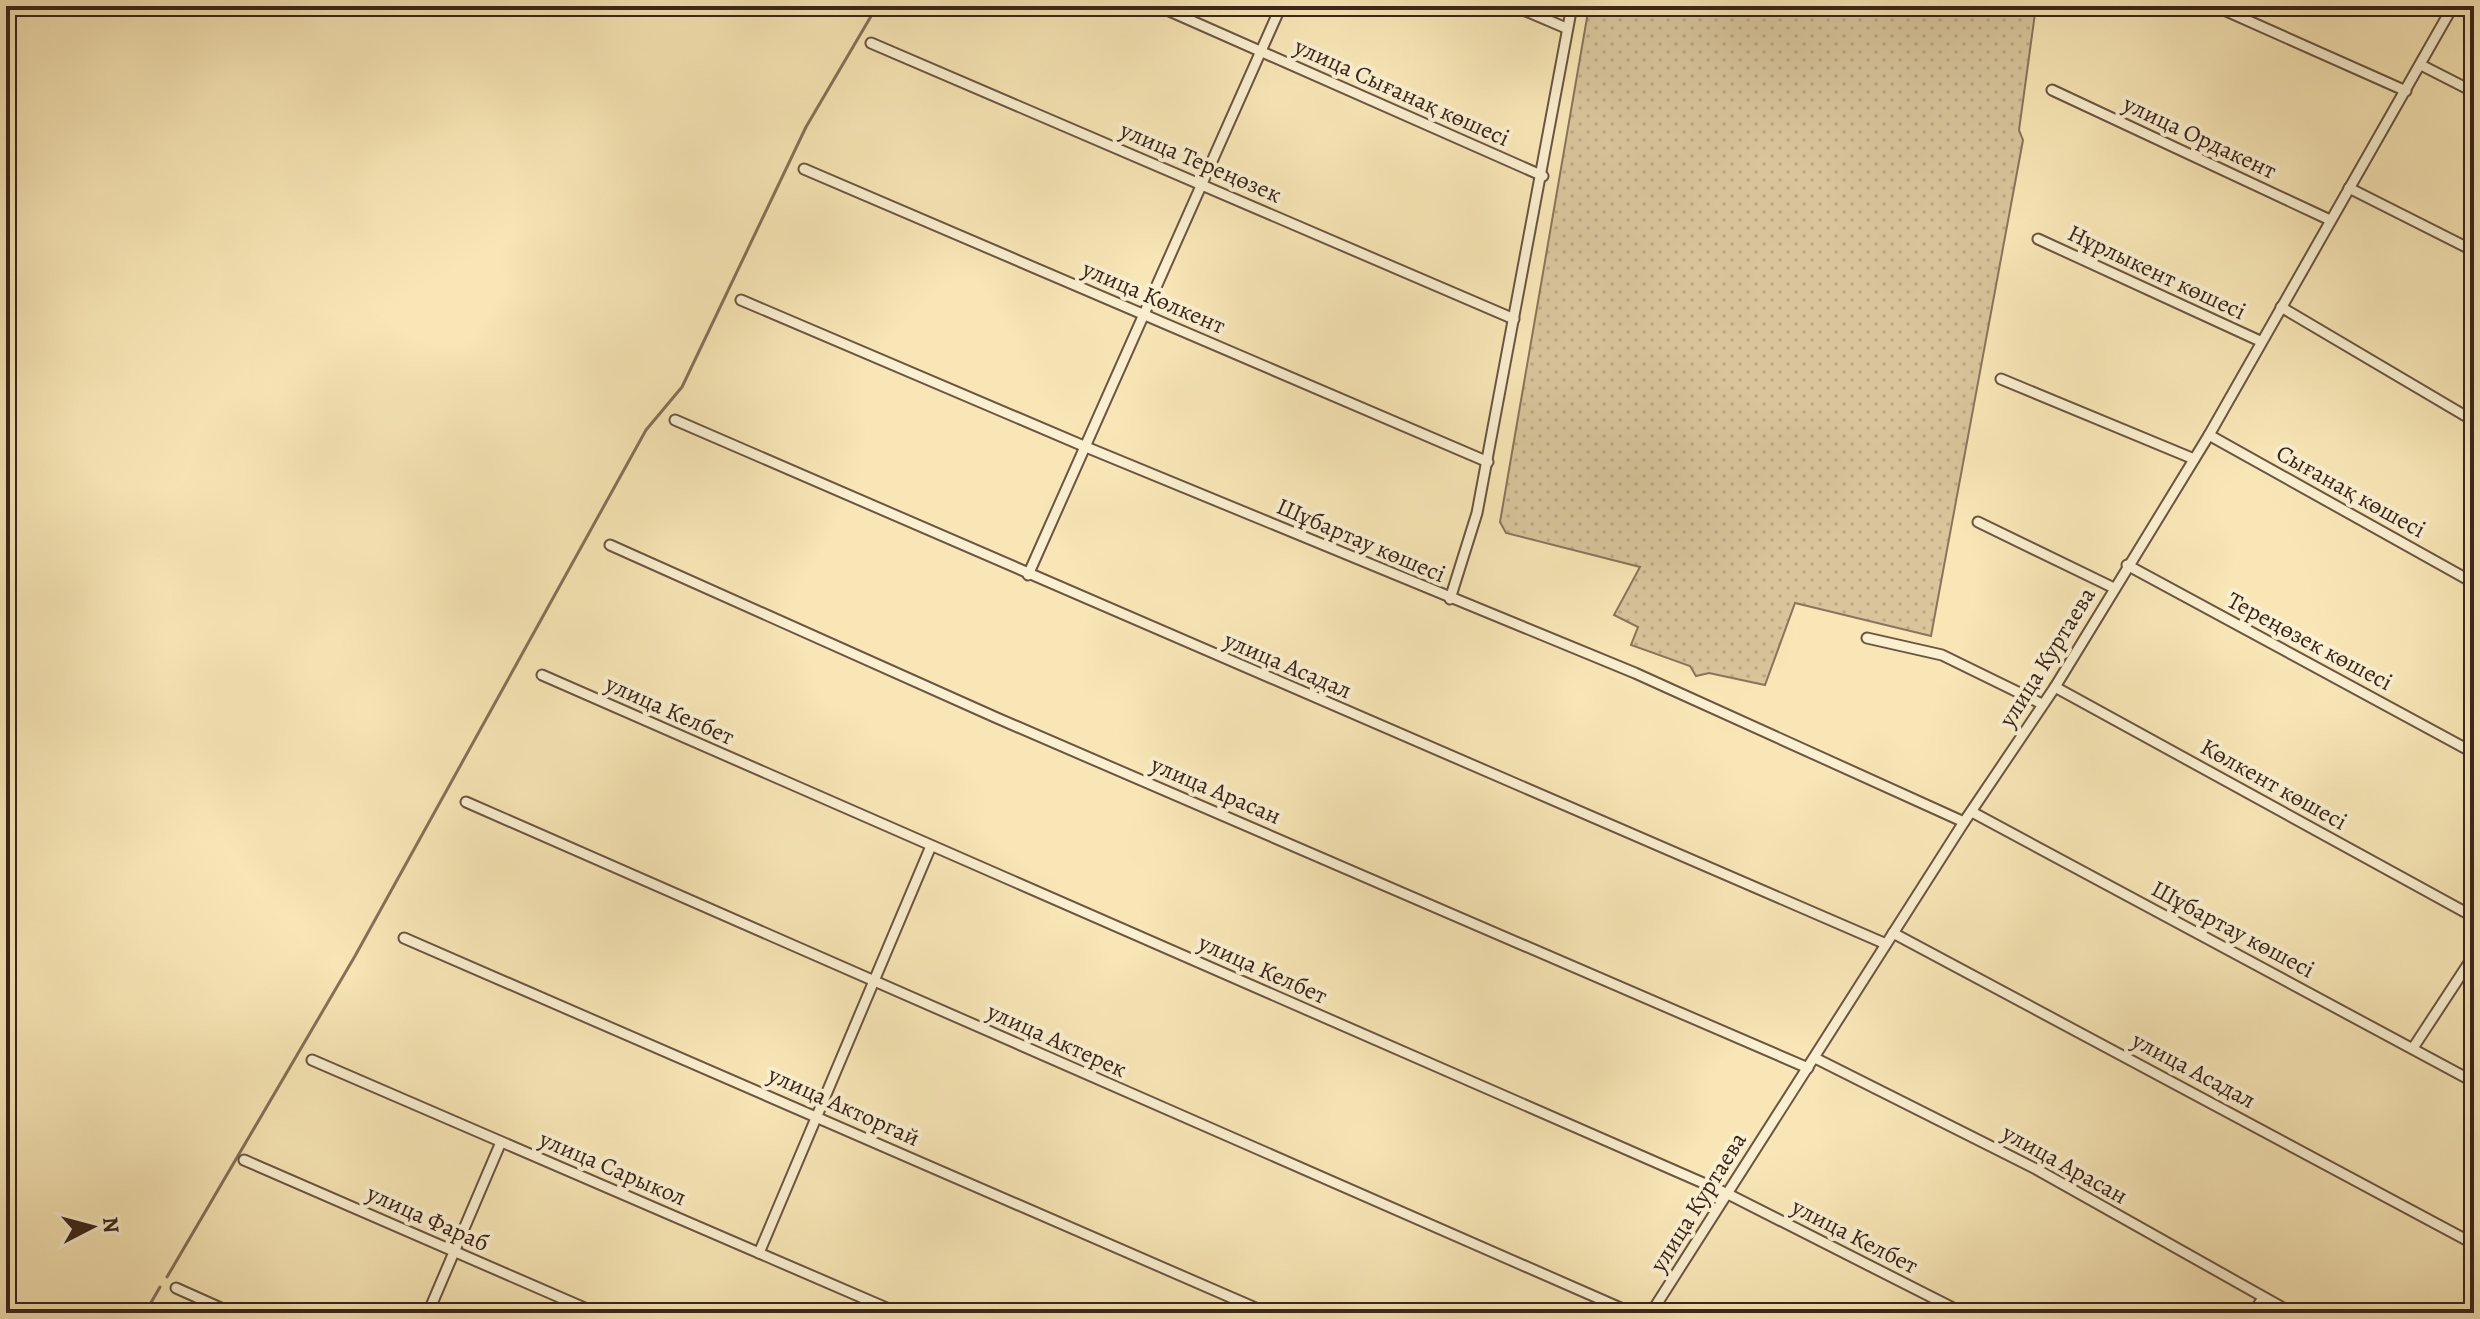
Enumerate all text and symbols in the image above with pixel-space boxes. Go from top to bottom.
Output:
street label: улица Сығанақ көшесі [1289,30,1515,154]
street label: улица Ордакент [2117,87,2282,187]
street label: улица Тереңөзек [1115,113,1287,210]
street label: Нұрлыкент көшесі [2063,217,2251,327]
street label: улица Көлкент [1077,252,1231,342]
street label: Сығанақ көшесі [2271,437,2431,545]
street label: Шұбартау көшесі [1272,490,1450,590]
street label: улица Куртаева [1991,581,2103,734]
street label: Тереңөзек көшесі [2222,584,2398,698]
street label: улица Асадал [1218,623,1357,706]
street label: улица Келбет [600,667,740,753]
street label: Көлкент көшесі [2195,730,2353,838]
street label: улица Арасан [1145,748,1286,832]
street label: Шұбартау көшесі [2146,872,2320,986]
street label: улица Келбет [1193,926,1333,1012]
street label: улица Актерек [981,995,1132,1085]
street label: улица Асадал [2126,1024,2261,1116]
street label: улица Акторгай [762,1058,925,1154]
street label: улица Арасан [1996,1116,2133,1212]
street label: улица Сарыкол [534,1122,691,1213]
street label: улица Куртаева [1642,1126,1754,1279]
street label: улица Фараб [361,1176,494,1259]
north arrow [52,1187,132,1267]
street label: улица Келбет [1785,1190,1924,1282]
text: N [95,1215,127,1235]

